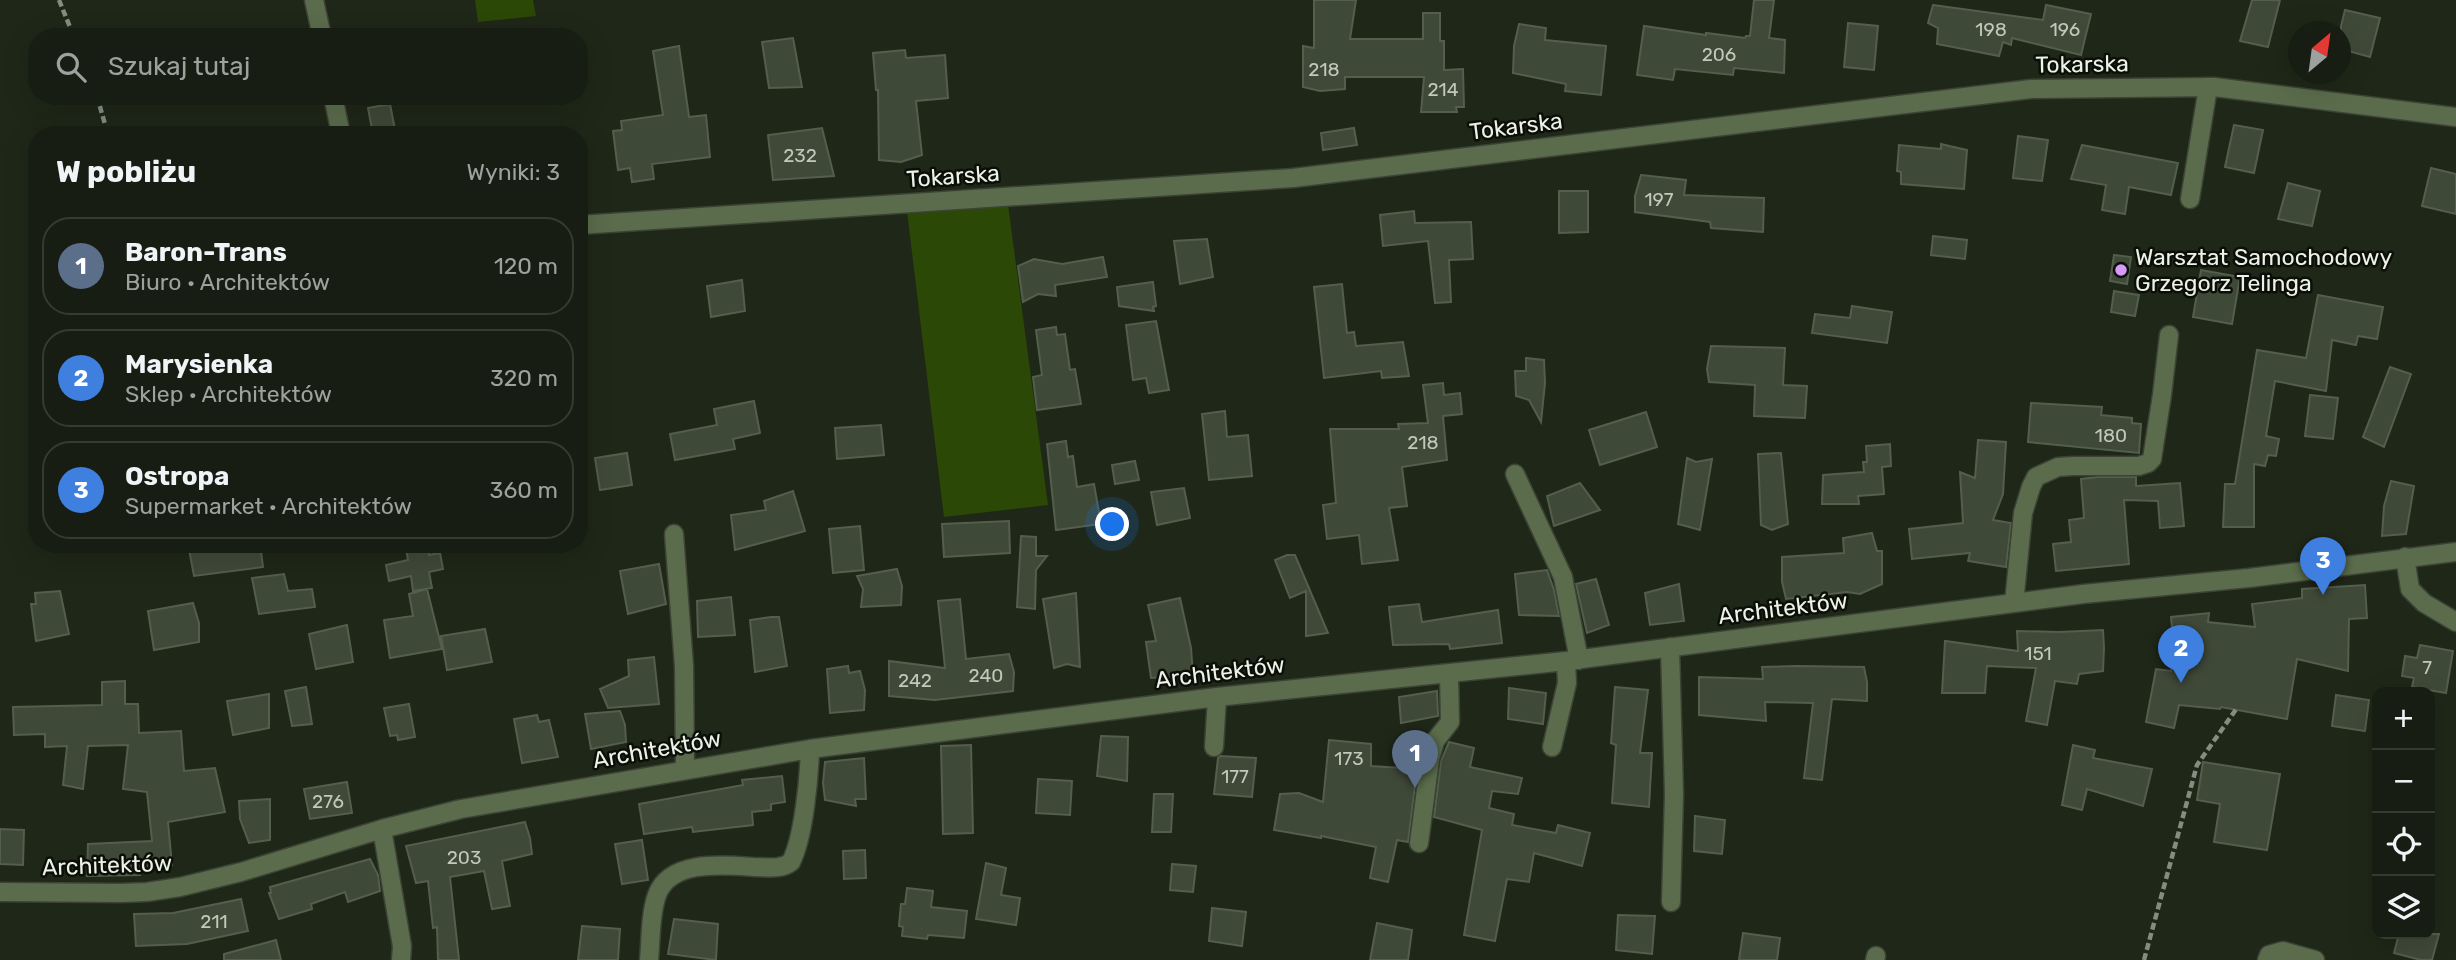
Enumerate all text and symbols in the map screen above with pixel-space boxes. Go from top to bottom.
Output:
house number: 198 [1975,18,2007,41]
house number: 196 [2050,18,2080,41]
north arrow [2288,21,2351,84]
search box [28,28,588,105]
house number: 206 [1702,43,1736,66]
icon: search [52,48,90,86]
street label: Tokarska [2035,49,2129,79]
text: Szukaj tutaj [108,51,250,82]
house number: 218 [1308,58,1340,81]
house number: 214 [1427,78,1459,101]
street label: Tokarska [1468,106,1564,146]
house number: 232 [783,144,817,167]
text: W pobliżu [56,154,196,190]
text: Wyniki: 3 [467,158,560,186]
street label: Tokarska [905,159,1001,193]
house number: 197 [1644,188,1674,211]
text: Baron-Trans [125,237,287,268]
place label: Warsztat Samochodowy Grzegorz Telinga [2135,243,2393,297]
text: 1 [75,252,87,280]
text: 120 m [494,252,558,280]
marker: Warsztat Samochodowy Grzegorz Telinga [2113,262,2129,278]
text: Biuro · Architektów [125,268,330,296]
text: Marysienka [125,349,273,380]
text: 2 [74,364,88,392]
text: 320 m [490,364,558,392]
text: Sklep · Architektów [125,380,332,408]
house number: 180 [2095,424,2127,447]
house number: 218 [1407,431,1439,454]
text: Ostropa [125,461,229,492]
text: 3 [73,476,89,504]
text: 360 m [490,476,558,504]
text: Supermarket · Architektów [125,492,412,520]
your location [1095,507,1129,541]
pin: 3 [2300,537,2346,595]
street label: Architektów [1717,586,1849,630]
pin: 2 [2158,625,2204,683]
house number: 151 [2024,642,2052,665]
street label: Architektów [1154,650,1286,694]
house number: 7 [2422,656,2432,679]
house number: 240 [969,664,1003,687]
house number: 242 [898,669,932,692]
map controls [2372,687,2435,939]
button: + [2372,687,2435,750]
street label: Architektów [590,724,724,774]
pin: 1 [1392,730,1438,788]
house number: 173 [1334,747,1364,770]
button: − [2372,750,2435,813]
house number: 177 [1221,765,1249,788]
house number: 276 [312,790,344,813]
button: locate [2372,813,2435,876]
house number: 203 [447,846,481,869]
street label: Architektów [41,849,173,881]
button: layers [2372,876,2435,939]
house number: 211 [200,910,228,933]

